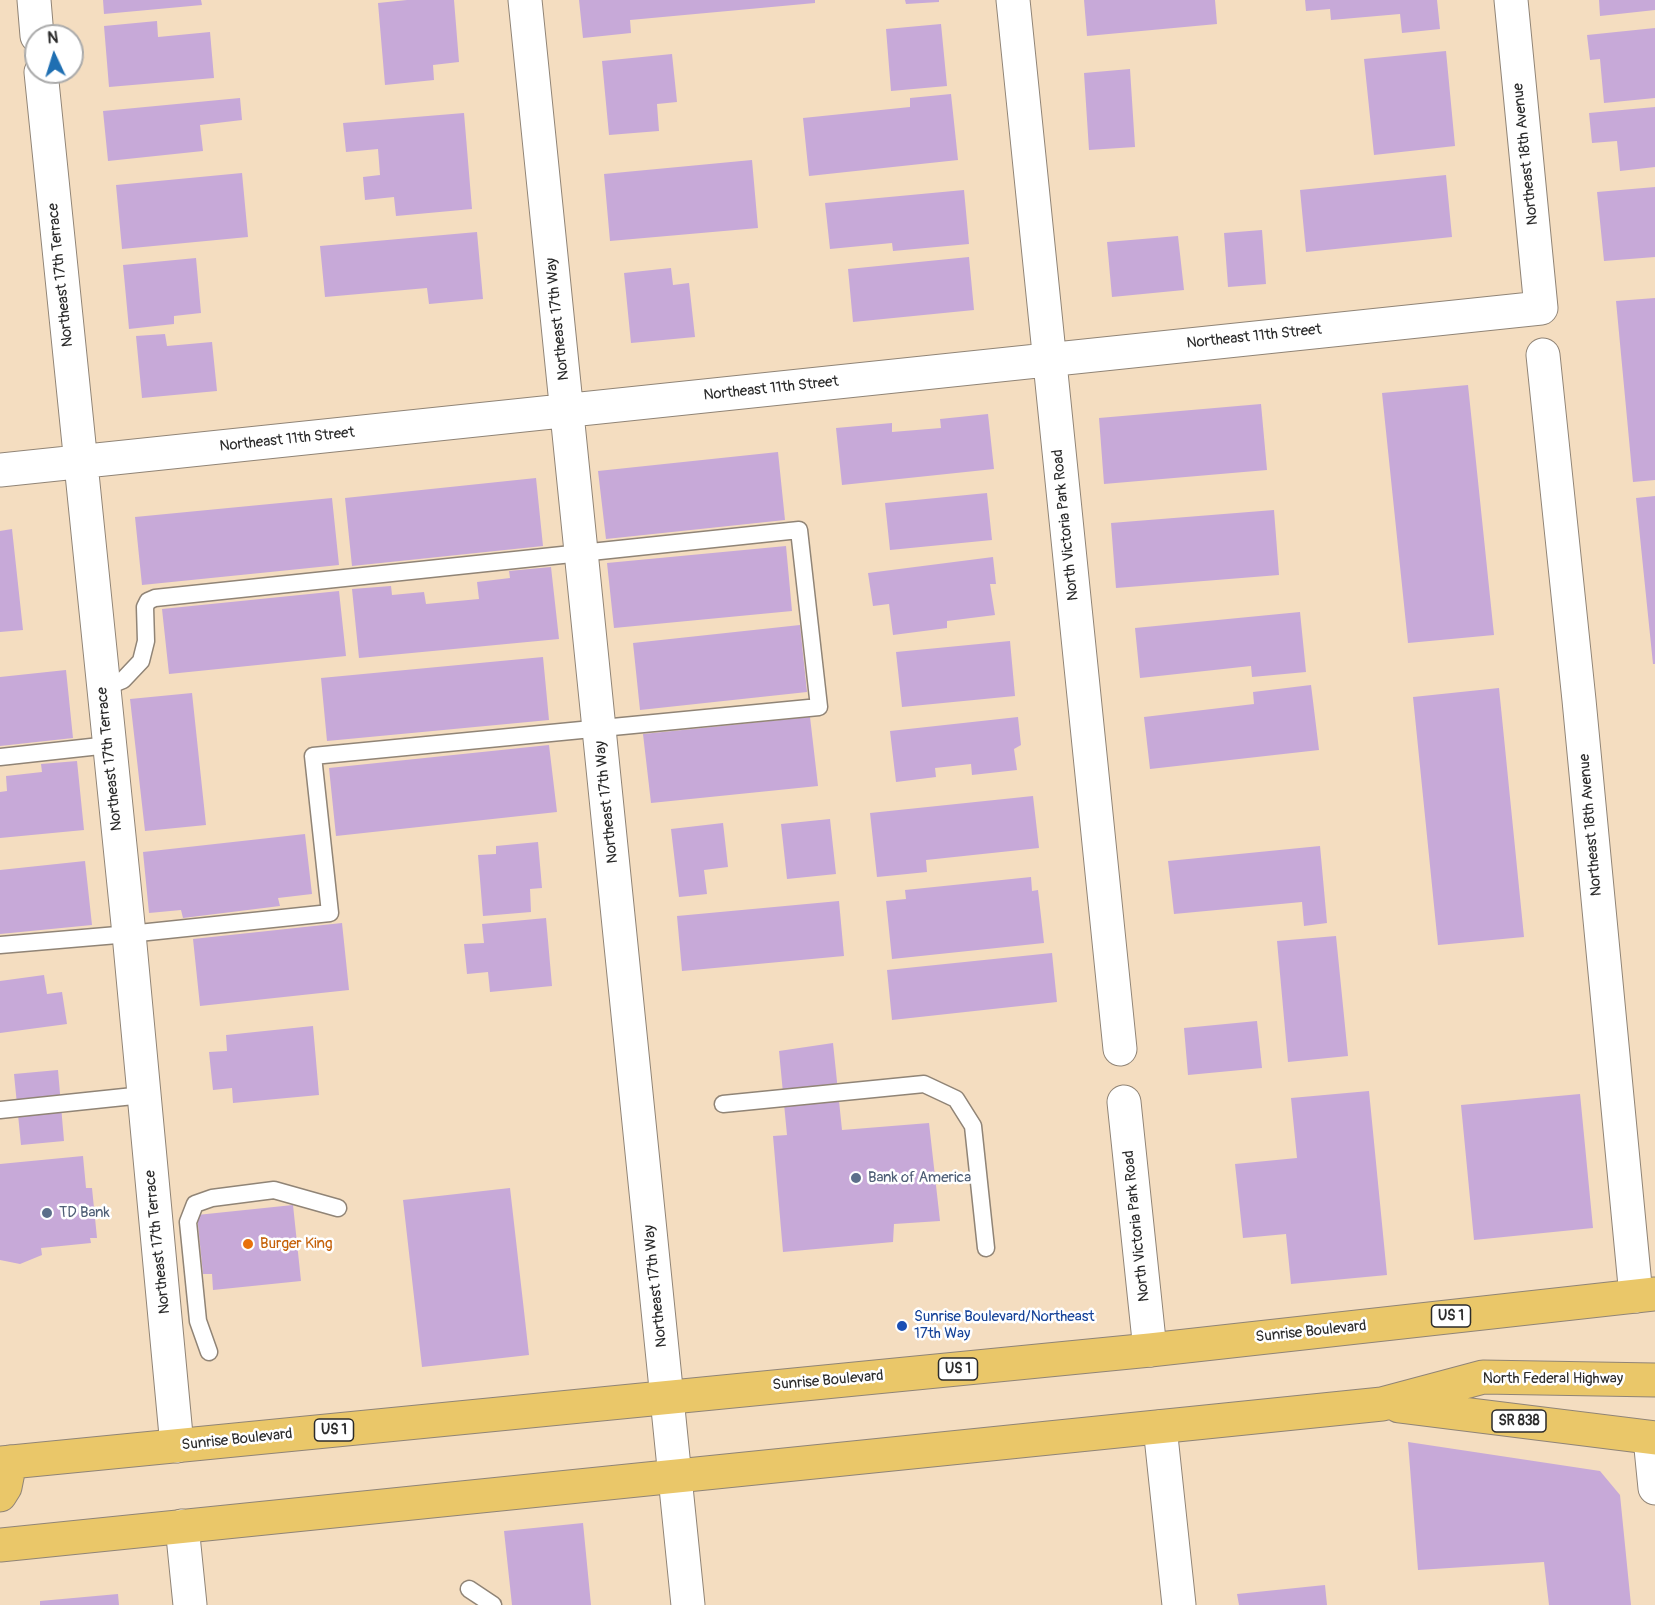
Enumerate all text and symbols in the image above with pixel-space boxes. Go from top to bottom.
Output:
north arrow [24,24,84,84]
text: N [47,28,59,48]
street label: Northeast 18th Avenue [1510,82,1542,226]
street label: Northeast 17th Terrace [44,202,78,348]
street label: Northeast 17th Way [543,257,573,381]
street label: Northeast 11th Street [1186,321,1322,353]
street label: Northeast 11th Street [703,373,839,405]
street label: Northeast 11th Street [219,424,355,456]
street label: North Victoria Park Road [1049,448,1083,602]
street label: Northeast 17th Terrace [93,686,127,832]
street label: Northeast 17th Way [592,740,622,864]
street label: Northeast 18th Avenue [1576,753,1606,897]
street label: North Victoria Park Road [1120,1149,1154,1303]
street label: Northeast 17th Terrace [141,1169,175,1315]
place label: Bank of America [868,1169,971,1187]
marker: Bank of America [849,1171,863,1185]
place label: TD Bank [59,1204,110,1222]
marker: TD Bank [40,1206,54,1220]
street label: Northeast 17th Way [641,1224,671,1348]
place label: Burger King [260,1235,333,1253]
marker: Burger King [241,1237,255,1251]
road number: US 1 [1432,1305,1470,1327]
place label: Sunrise Boulevard/Northeast 17th Way [914,1308,1094,1343]
street label: Sunrise Boulevard [1255,1317,1367,1347]
marker: Sunrise Boulevard/Northeast 17th Way [895,1319,909,1333]
road number: US 1 [938,1358,978,1380]
street label: Sunrise Boulevard [772,1367,884,1395]
street label: North Federal Highway [1483,1370,1623,1388]
road number: SR 838 [1492,1410,1546,1432]
road number: US 1 [314,1419,354,1441]
street label: Sunrise Boulevard [181,1425,293,1455]

